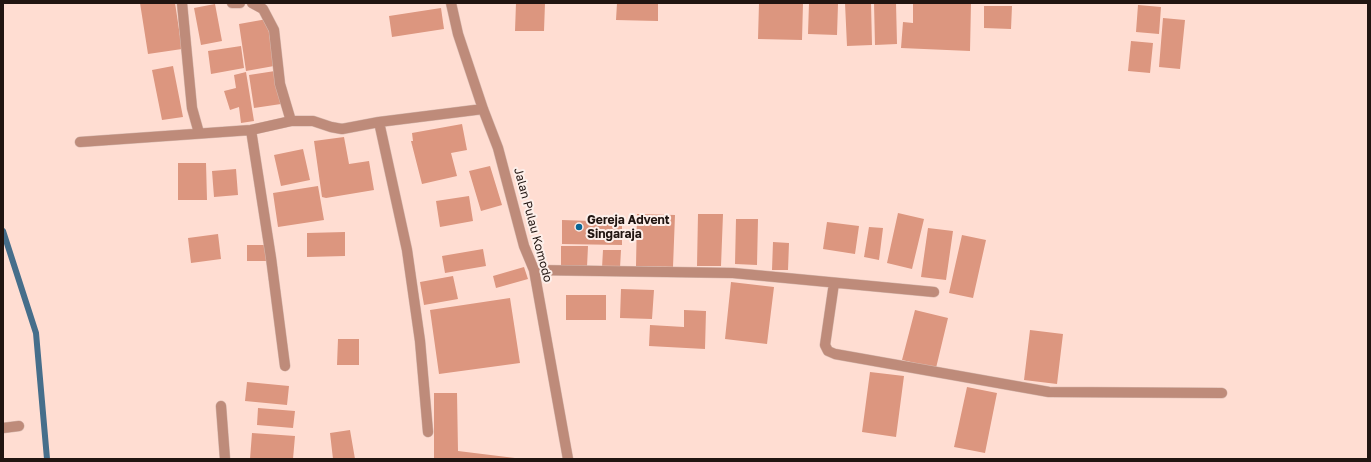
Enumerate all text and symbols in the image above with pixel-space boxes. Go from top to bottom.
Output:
street label: Jalan Pulau Komodo [511,166,555,284]
place label: Gereja Advent Singaraja [587,213,670,241]
marker: Gereja Advent Singaraja [574,222,584,232]

